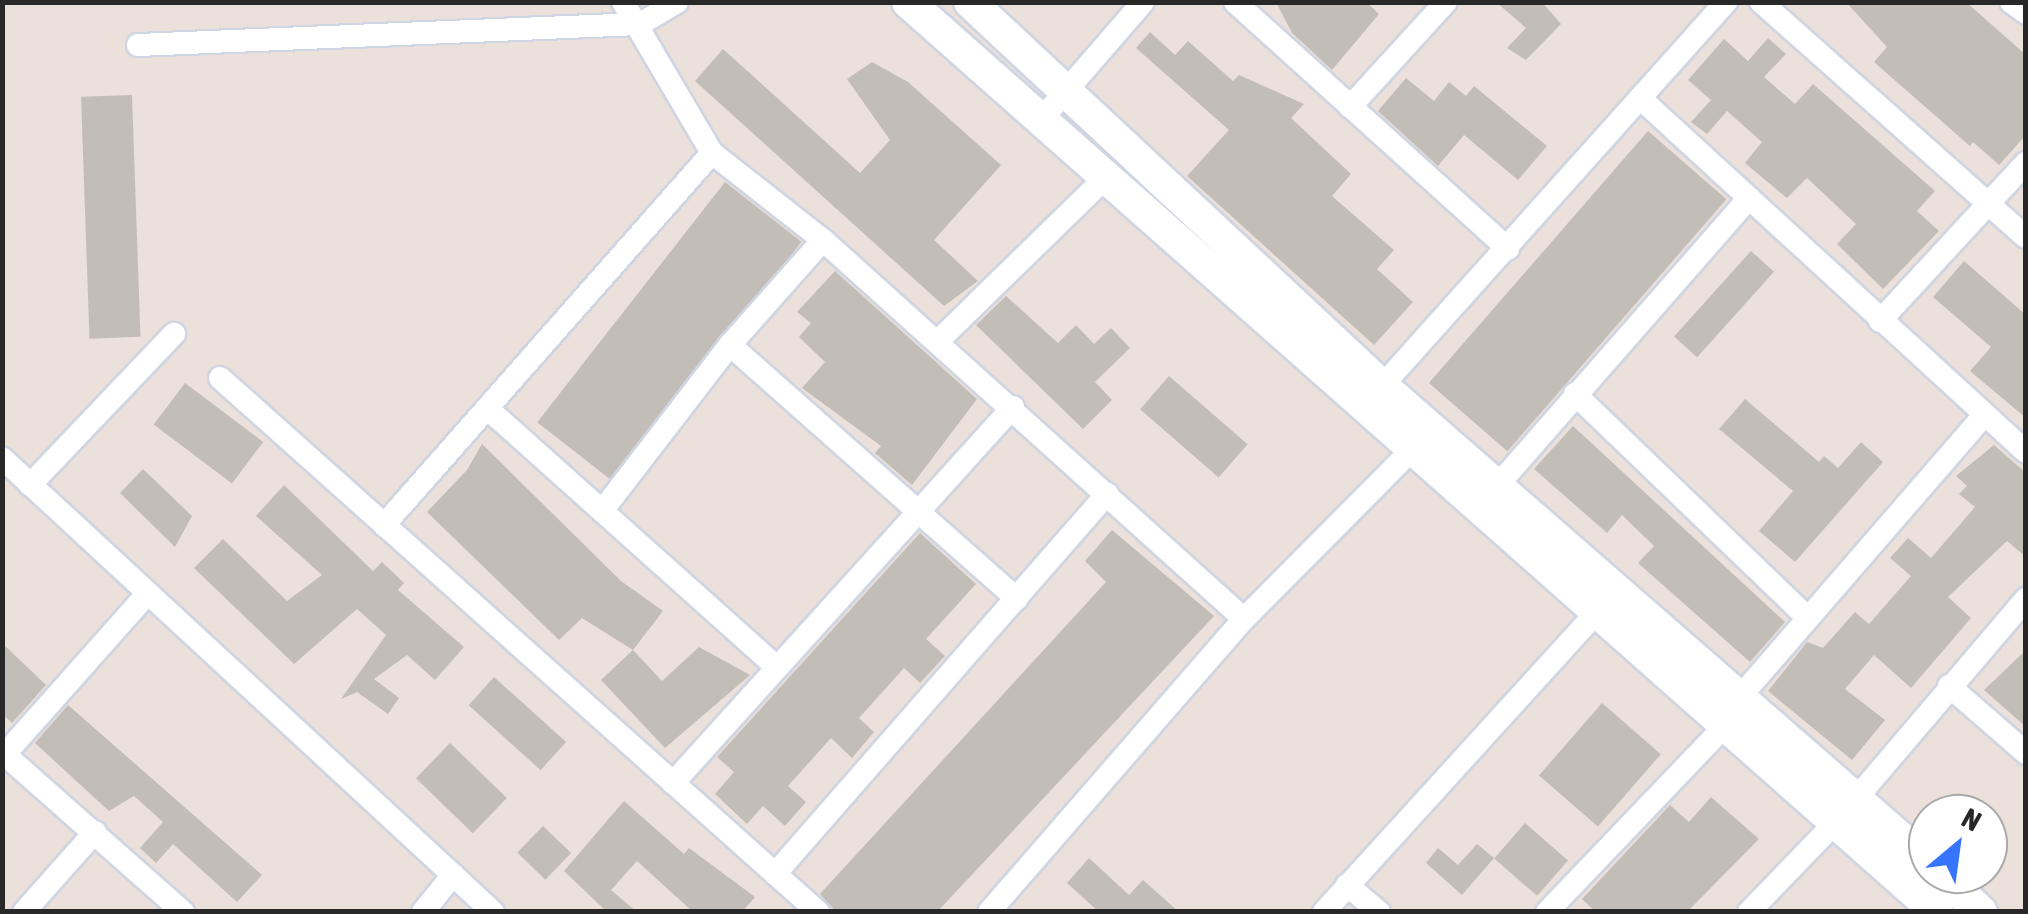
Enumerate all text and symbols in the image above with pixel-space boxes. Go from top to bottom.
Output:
north arrow [1908,794,2008,894]
text: N [1957,802,1987,838]

